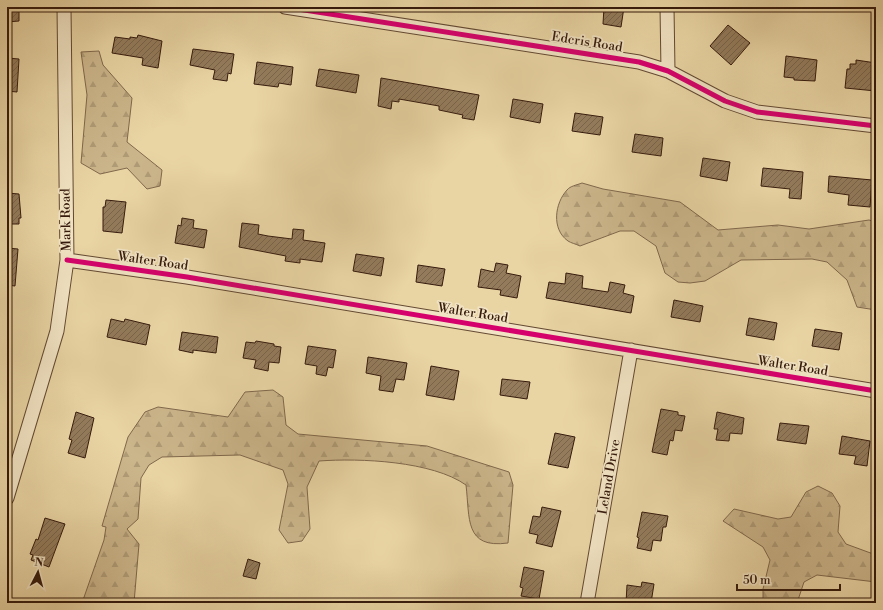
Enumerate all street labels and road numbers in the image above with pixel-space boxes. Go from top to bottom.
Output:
street label: Edcris Road [550,28,624,56]
street label: Mark Road [57,188,75,252]
street label: Walter Road [116,248,190,274]
street label: Walter Road [436,299,510,327]
street label: Walter Road [756,352,830,380]
street label: Leland Drive [594,438,624,516]

